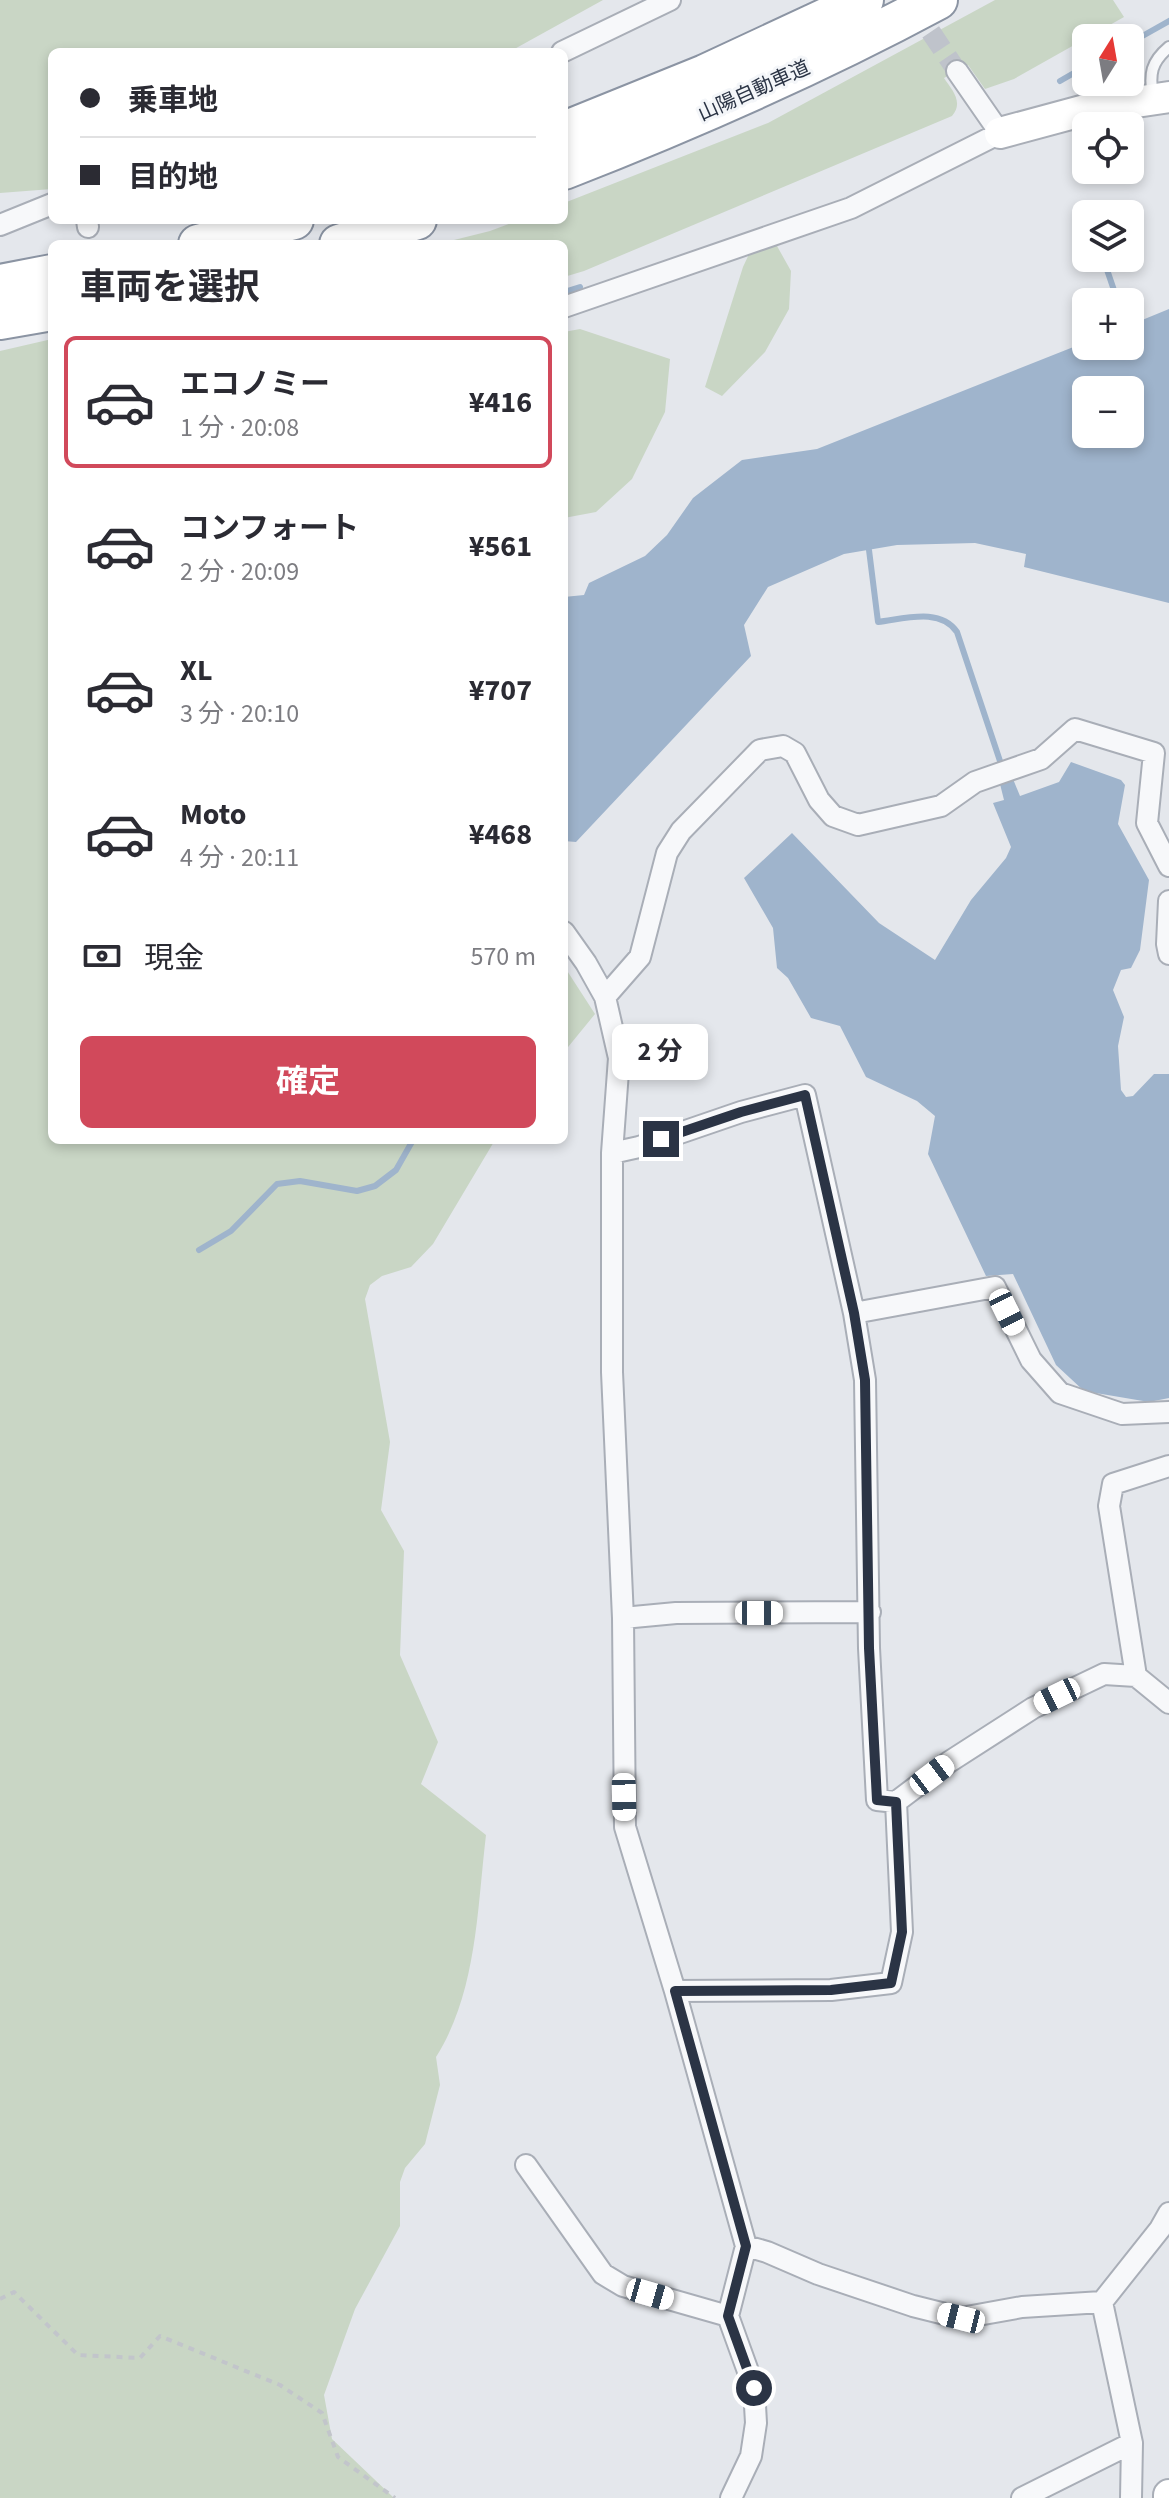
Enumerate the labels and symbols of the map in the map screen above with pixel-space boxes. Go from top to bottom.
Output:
north arrow [1072,24,1144,96]
street label: 山陽自動車道 [693,54,815,128]
callout: 2 分 [613,1023,709,1079]
route end [643,1121,679,1157]
car [986,1285,1028,1339]
car [735,1601,783,1625]
car [1030,1675,1084,1717]
car [906,1751,958,1799]
car [612,1773,636,1821]
car [624,2276,676,2312]
car [935,2301,987,2335]
route start [736,2370,772,2406]

